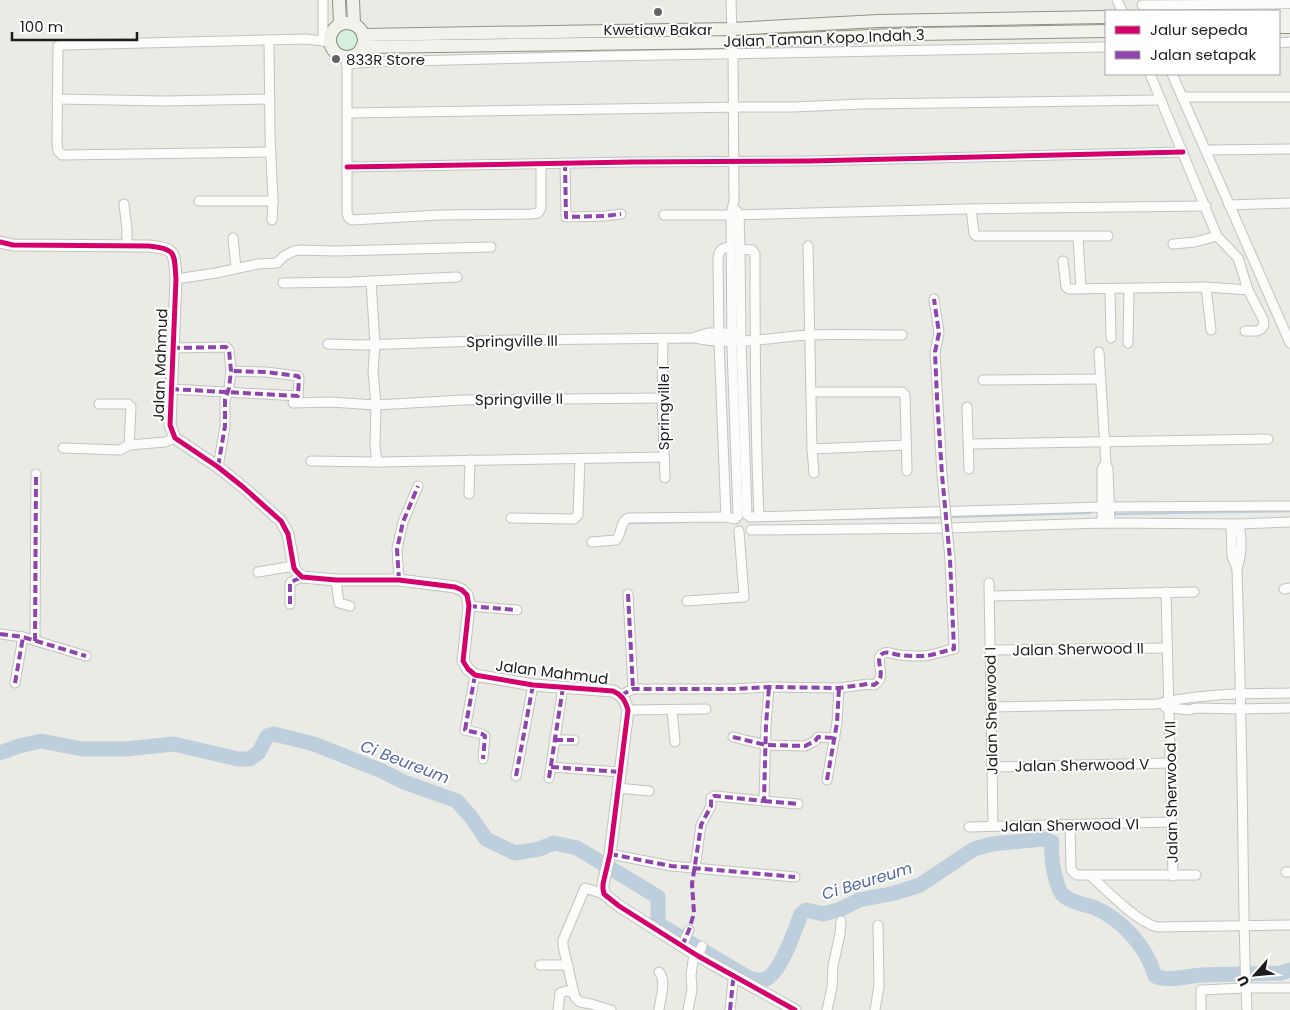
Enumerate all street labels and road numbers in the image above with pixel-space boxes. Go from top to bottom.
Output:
street label: Jalan Taman Kopo Indah 3 [723,24,925,52]
street label: Jalan Mahmud [148,308,172,422]
street label: Springville III [466,330,558,352]
street label: Springville I [653,366,674,450]
street label: Springville II [475,388,563,410]
street label: Jalan Sherwood II [1012,637,1144,661]
street label: Jalan Sherwood I [979,647,1003,775]
street label: Jalan Mahmud [494,655,610,689]
street label: Jalan Sherwood VII [1159,721,1183,863]
street label: Jalan Sherwood V [1015,753,1149,777]
street label: Jalan Sherwood VI [1001,813,1139,837]

